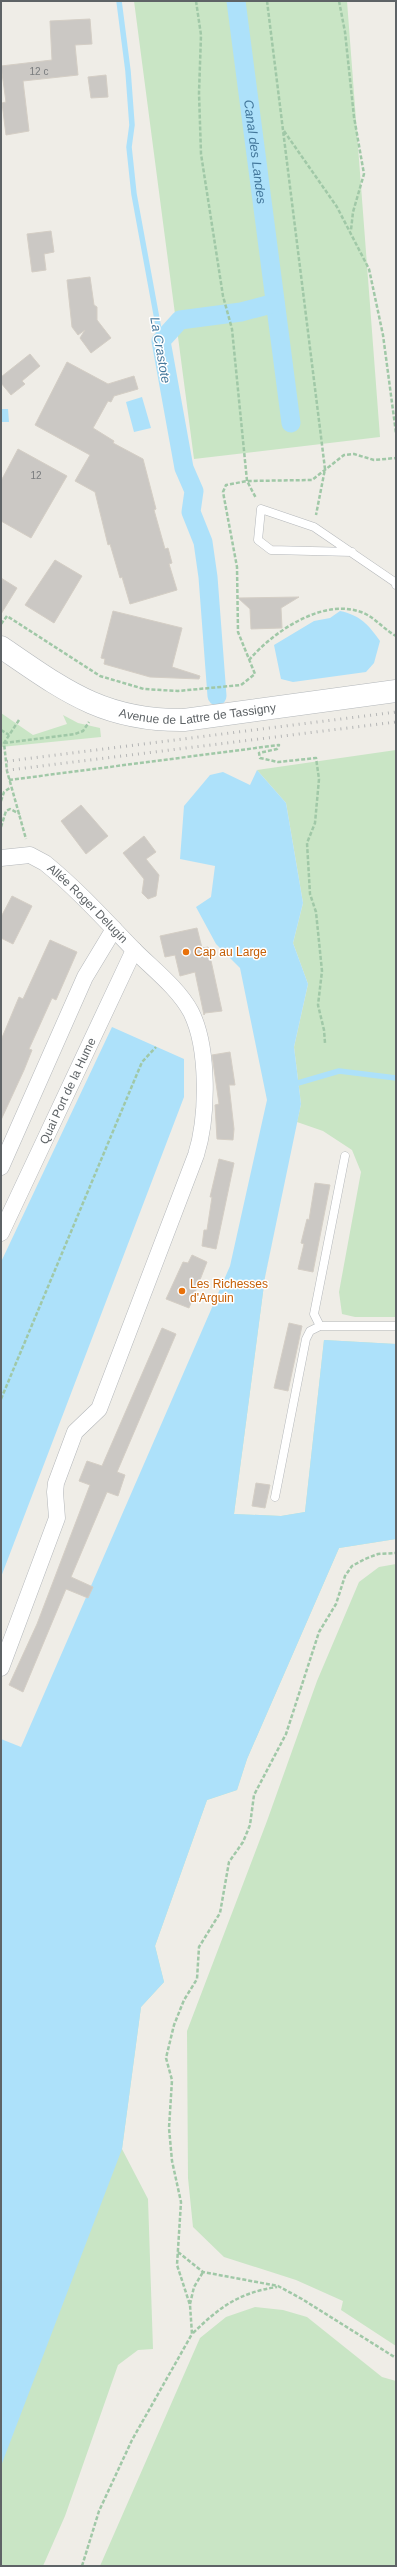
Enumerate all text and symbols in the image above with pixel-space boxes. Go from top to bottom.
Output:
house number: 12 c [30,66,48,77]
water label: Canal des Landes [241,99,269,205]
water label: La Crastote [147,316,174,384]
house number: 12 [30,470,42,481]
street label: Avenue de Lattre de Tassigny [118,700,277,727]
street label: Allée Roger Delugin [45,861,131,946]
place label: Cap au Large [194,945,267,959]
marker: Cap au Large [181,947,191,957]
street label: Quai Port de la Hume [37,1035,99,1146]
place label: Les Richesses d'Arguin [190,1277,268,1305]
marker: Les Richesses d'Arguin [177,1286,187,1296]

